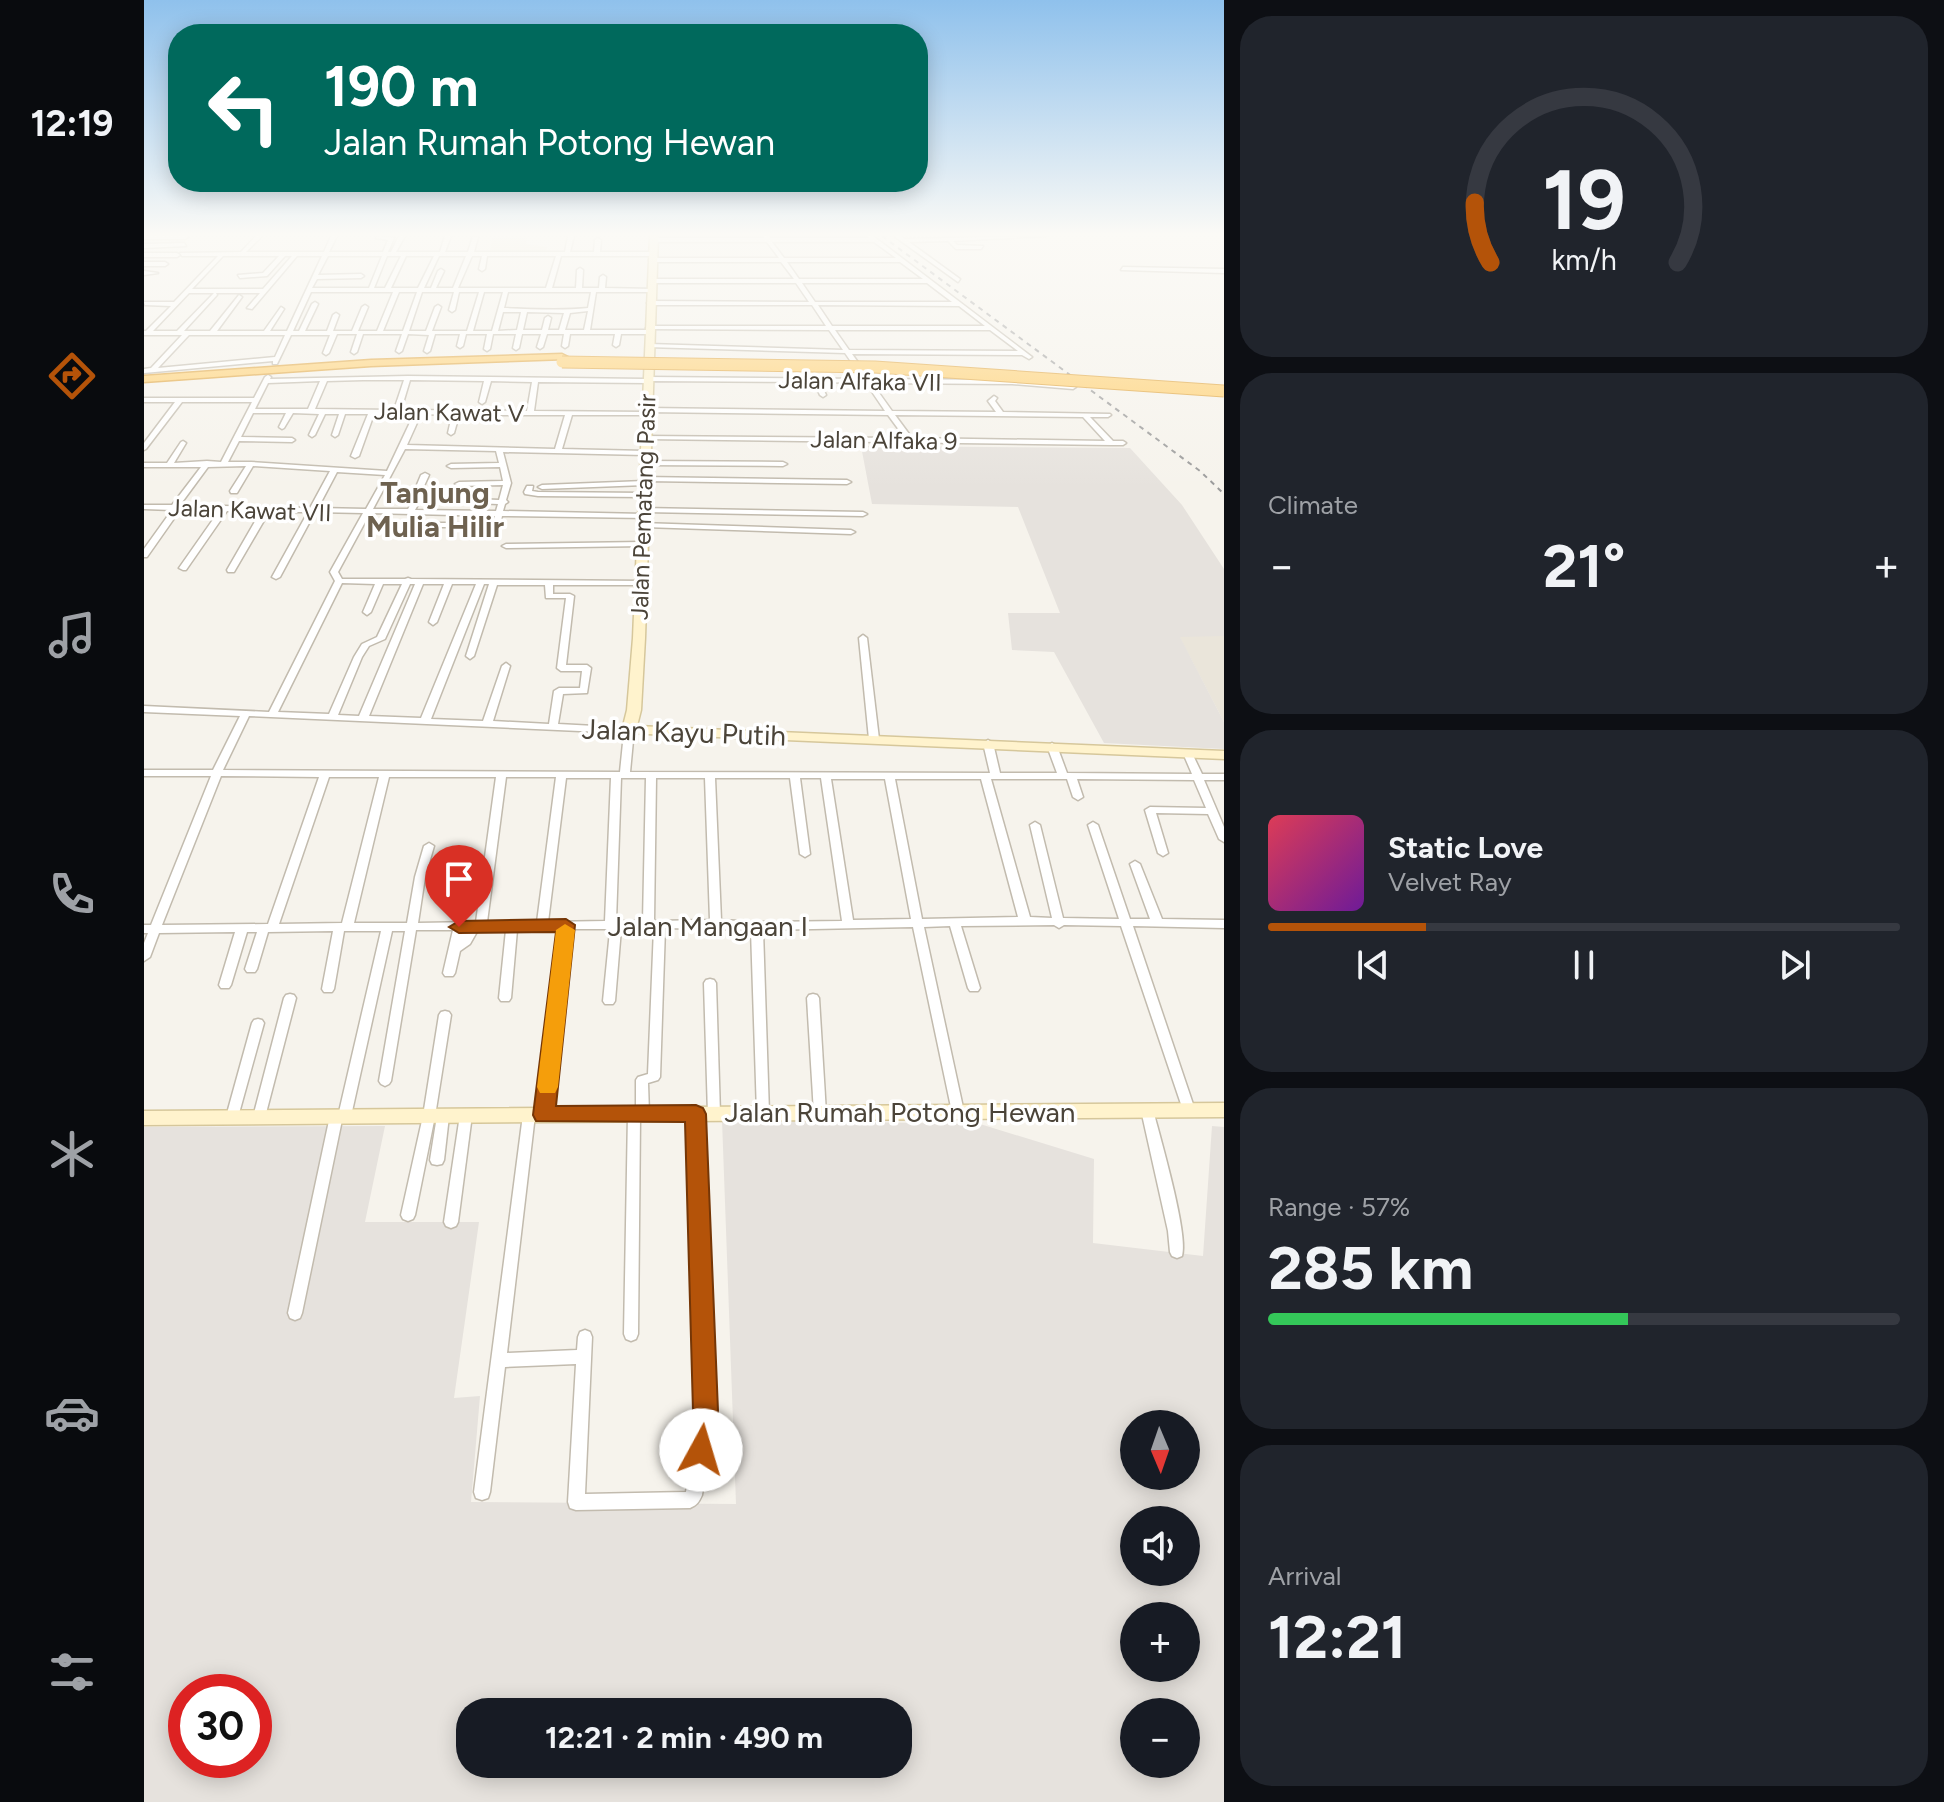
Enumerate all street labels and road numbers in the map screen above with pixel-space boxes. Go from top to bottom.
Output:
street label: Jalan Alfaka VII [778,365,942,397]
street label: Jalan Pematang Pasir [625,393,661,621]
street label: Jalan Kawat V [374,396,525,428]
street label: Jalan Alfaka 9 [810,424,958,456]
street label: Jalan Kawat VII [168,493,332,527]
street label: Jalan Kayu Putih [581,711,787,753]
street label: Jalan Mangaan I [608,909,808,943]
street label: Jalan Rumah Potong Hewan [725,1095,1075,1129]

